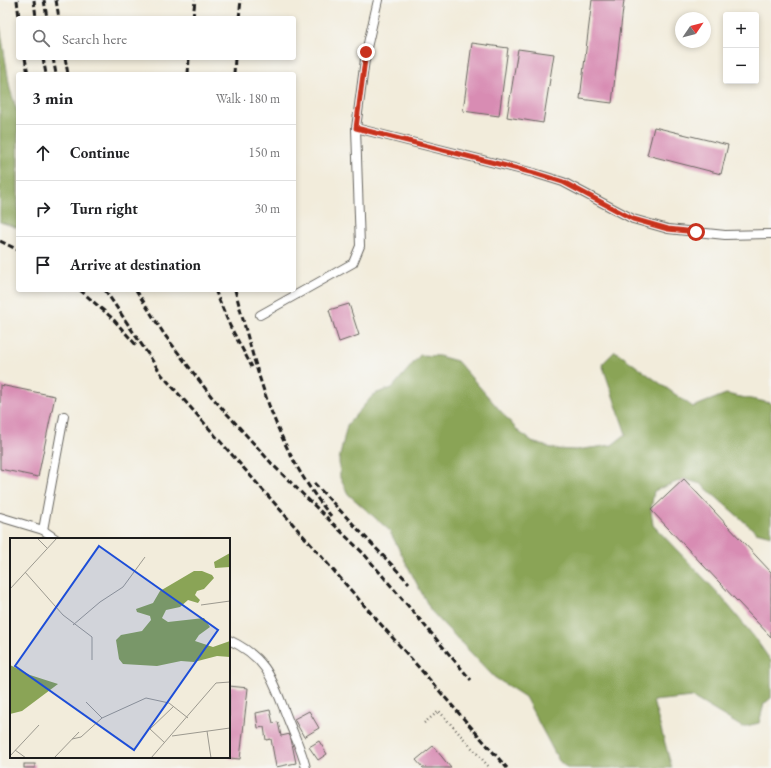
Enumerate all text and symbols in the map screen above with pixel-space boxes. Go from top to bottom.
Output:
north arrow [675,12,711,48]
map controls [723,12,759,84]
button: + [723,12,759,48]
search box [16,16,296,60]
icon: search [30,27,52,49]
text: Search here [62,29,127,48]
route end [357,43,375,61]
button: − [723,48,759,84]
text: 3 min [32,87,73,109]
text: Walk · 180 m [216,90,280,107]
icon: ahead [32,142,54,164]
text: Continue [70,143,130,162]
text: 150 m [249,144,280,161]
icon: right [32,198,54,220]
text: Turn right [70,199,138,218]
text: 30 m [255,200,280,217]
route start [687,223,705,241]
icon: arrive [32,254,54,276]
text: Arrive at destination [70,255,201,274]
inset map [10,538,230,758]

